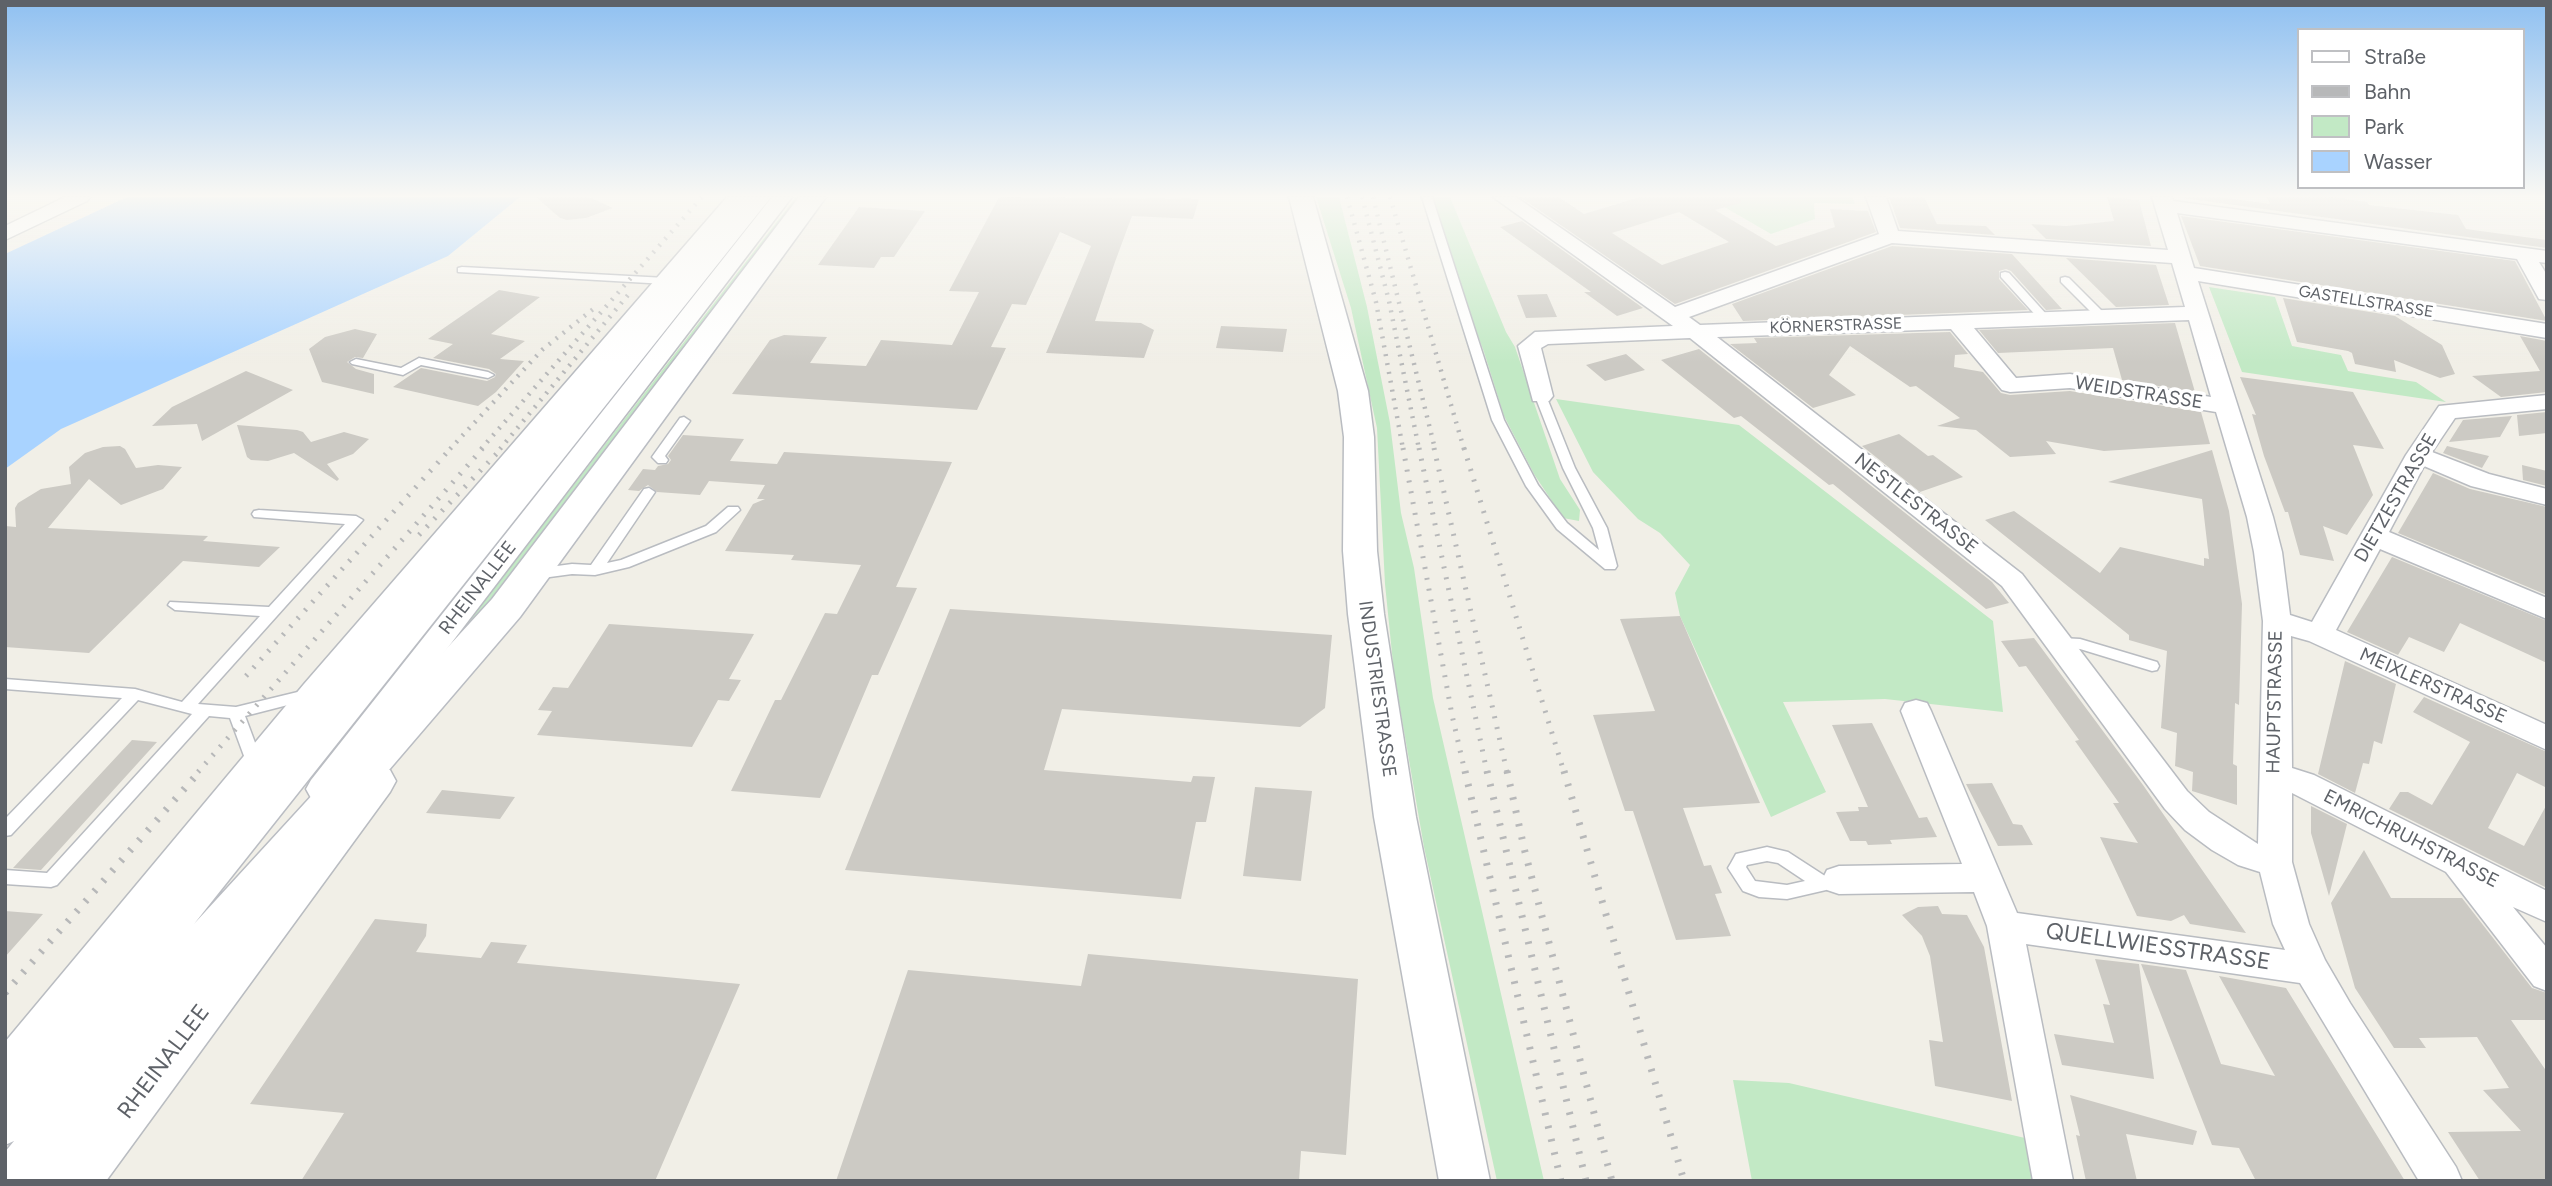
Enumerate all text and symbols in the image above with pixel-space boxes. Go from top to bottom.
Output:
legend [2296,28,2524,189]
text: Straße [2364,44,2426,69]
text: Bahn [2364,79,2411,104]
text: Park [2364,114,2404,139]
text: Wasser [2364,149,2432,174]
street label: GASTELLSTRASSE [2297,282,2435,322]
street label: KÖRNERSTRASSE [1769,314,1903,338]
street label: WEIDSTRASSE [2073,372,2205,414]
street label: DIETZESTRASSE [2350,430,2442,566]
street label: NESTLESTRASSE [1850,449,1982,559]
street label: RHEINALLEE [434,537,522,639]
street label: INDUSTRIESTRASSE [1353,599,1401,779]
street label: HAUPTSTRASSE [2262,630,2288,774]
street label: MEIXLERSTRASSE [2356,643,2510,729]
street label: EMRICHRUHSTRASSE [2320,785,2502,893]
street label: QUELLWIESSTRASSE [2044,918,2272,976]
street label: RHEINALLEE [112,999,216,1125]

